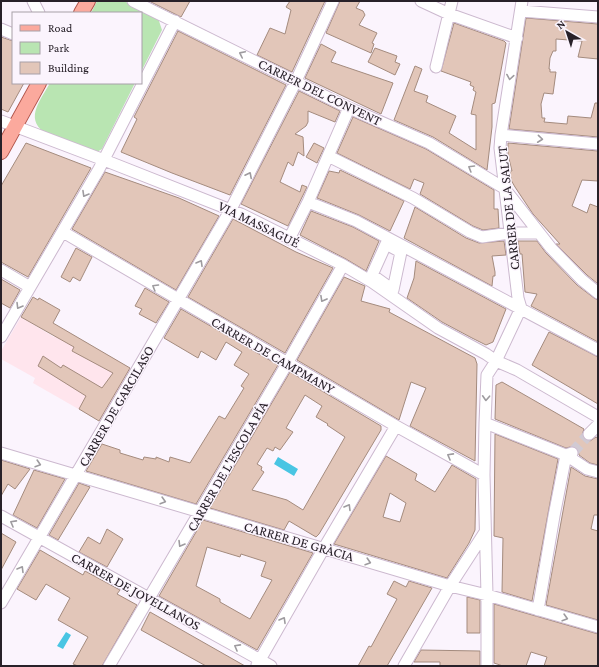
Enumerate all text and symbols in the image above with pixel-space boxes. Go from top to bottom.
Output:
legend [12,12,142,84]
north arrow [547,12,587,52]
text: N [554,17,568,31]
text: Road [48,21,73,35]
text: Park [48,41,70,55]
one-way arrow [238,51,246,59]
street label: CARRER DEL CONVENT [256,55,385,129]
text: Building [48,61,89,75]
one-way arrow [507,74,515,80]
one-way arrow [537,134,543,143]
street label: CARRER DE LA SALUT [493,145,522,271]
one-way arrow [468,166,475,173]
one-way arrow [244,171,251,179]
one-way arrow [83,190,90,197]
street label: VIA MASSAGUÉ [216,197,303,251]
one-way arrow [195,260,202,268]
one-way arrow [152,284,159,291]
one-way arrow [321,295,328,302]
one-way arrow [17,302,24,309]
street label: CARRER DE CAMPMANY [208,313,338,397]
street label: CARRER DE GARCILASO [75,343,157,469]
one-way arrow [482,395,491,401]
street label: CARRER DE L'ESCOLA PÍA [183,398,271,534]
one-way arrow [447,453,454,461]
one-way arrow [35,459,42,468]
one-way arrow [159,496,166,505]
one-way arrow [343,504,351,511]
street label: CARRER DE GRÀCIA [242,518,356,564]
one-way arrow [10,520,17,528]
one-way arrow [178,540,185,547]
street label: CARRER DE JOVELLANOS [69,549,204,633]
one-way arrow [364,557,371,566]
one-way arrow [16,566,23,573]
one-way arrow [561,613,568,622]
one-way arrow [279,617,286,624]
one-way arrow [234,644,241,652]

